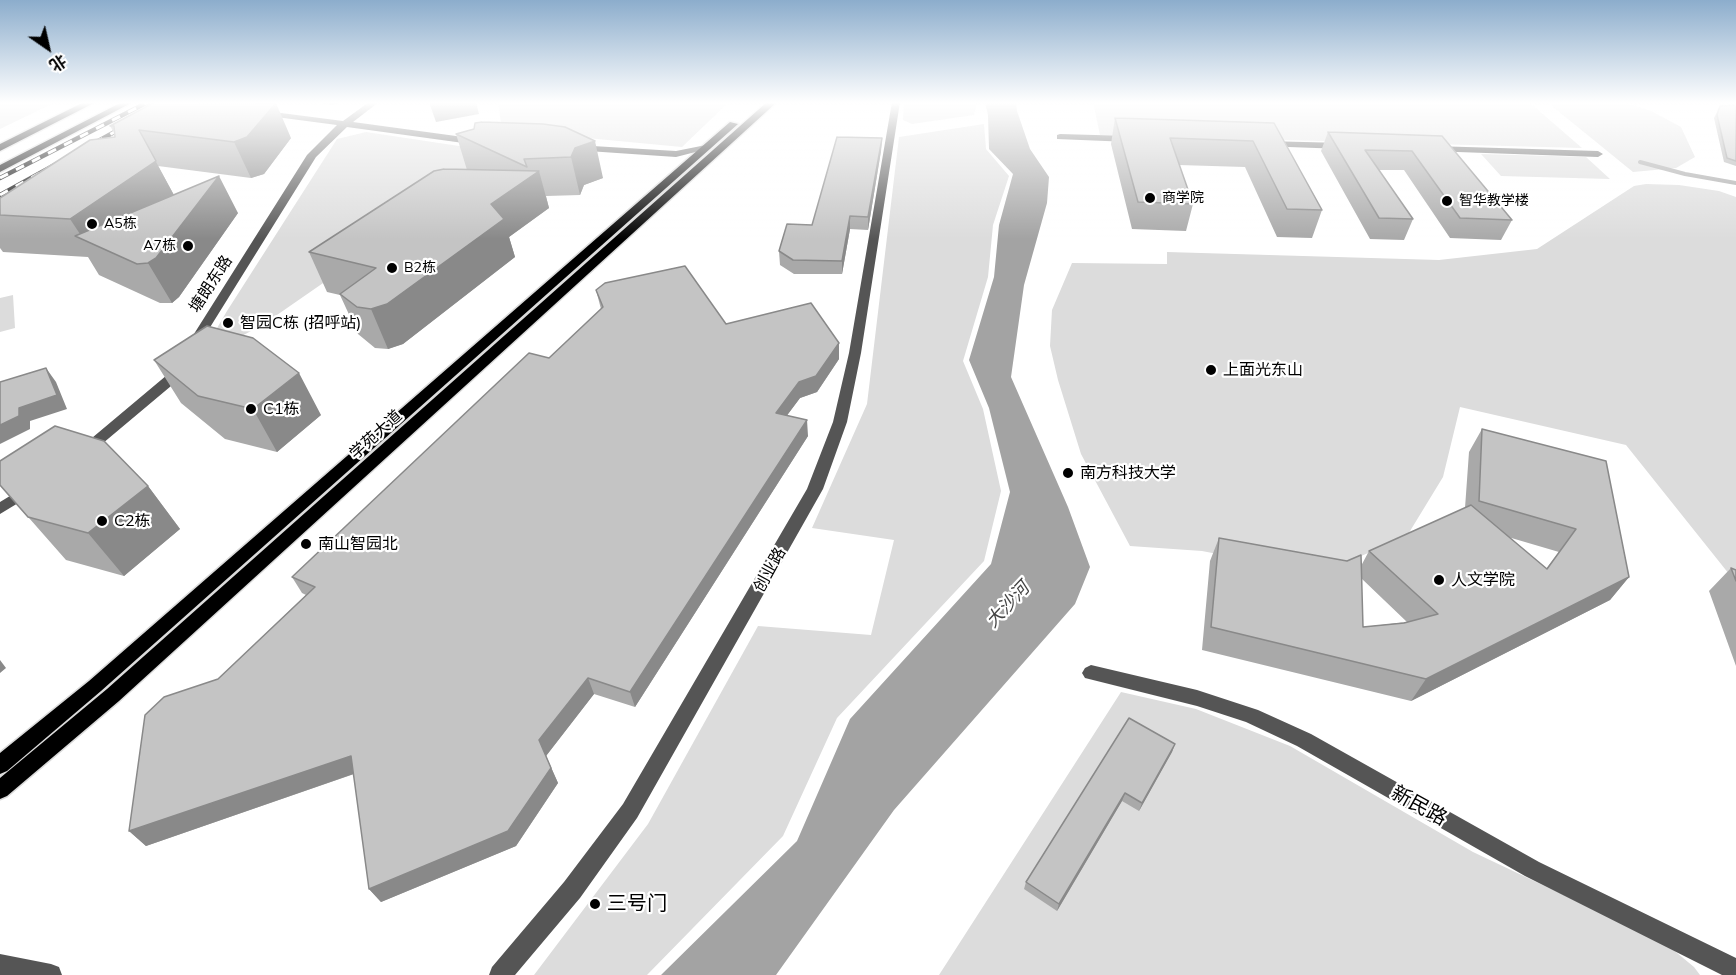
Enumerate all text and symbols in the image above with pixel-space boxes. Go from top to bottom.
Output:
north arrow [18,18,78,78]
text: 北 [46,50,70,76]
place label: 商学院 [1162,190,1204,206]
marker: 商学院 [1143,191,1157,205]
place label: 智华教学楼 [1459,193,1529,209]
marker: 智华教学楼 [1440,194,1454,208]
place label: A5栋 [104,216,137,232]
marker: A5栋 [85,217,99,231]
place label: A7栋 [143,238,176,254]
marker: A7栋 [181,239,195,253]
street label: 塘朗东路 [186,252,236,316]
place label: B2栋 [404,260,436,276]
marker: B2栋 [385,261,399,275]
place label: 智园C栋 (招呼站) [240,313,361,333]
marker: 智园C栋 (招呼站) [221,316,235,330]
place label: 上面光东山 [1223,360,1303,380]
marker: 上面光东山 [1204,363,1218,377]
place label: C1栋 [263,399,300,419]
marker: C1栋 [244,402,258,416]
street label: 学苑大道 [346,406,406,464]
place label: 南方科技大学 [1080,463,1176,483]
marker: 南方科技大学 [1061,466,1075,480]
place label: C2栋 [114,511,151,531]
marker: C2栋 [95,514,109,528]
place label: 南山智园北 [318,534,398,554]
marker: 南山智园北 [299,537,313,551]
street label: 创业路 [750,544,790,596]
place label: 人文学院 [1451,570,1515,590]
marker: 人文学院 [1432,573,1446,587]
water label: 大沙河 [982,578,1034,632]
street label: 新民路 [1387,781,1451,831]
place label: 三号门 [607,892,667,916]
marker: 三号门 [588,897,602,911]

